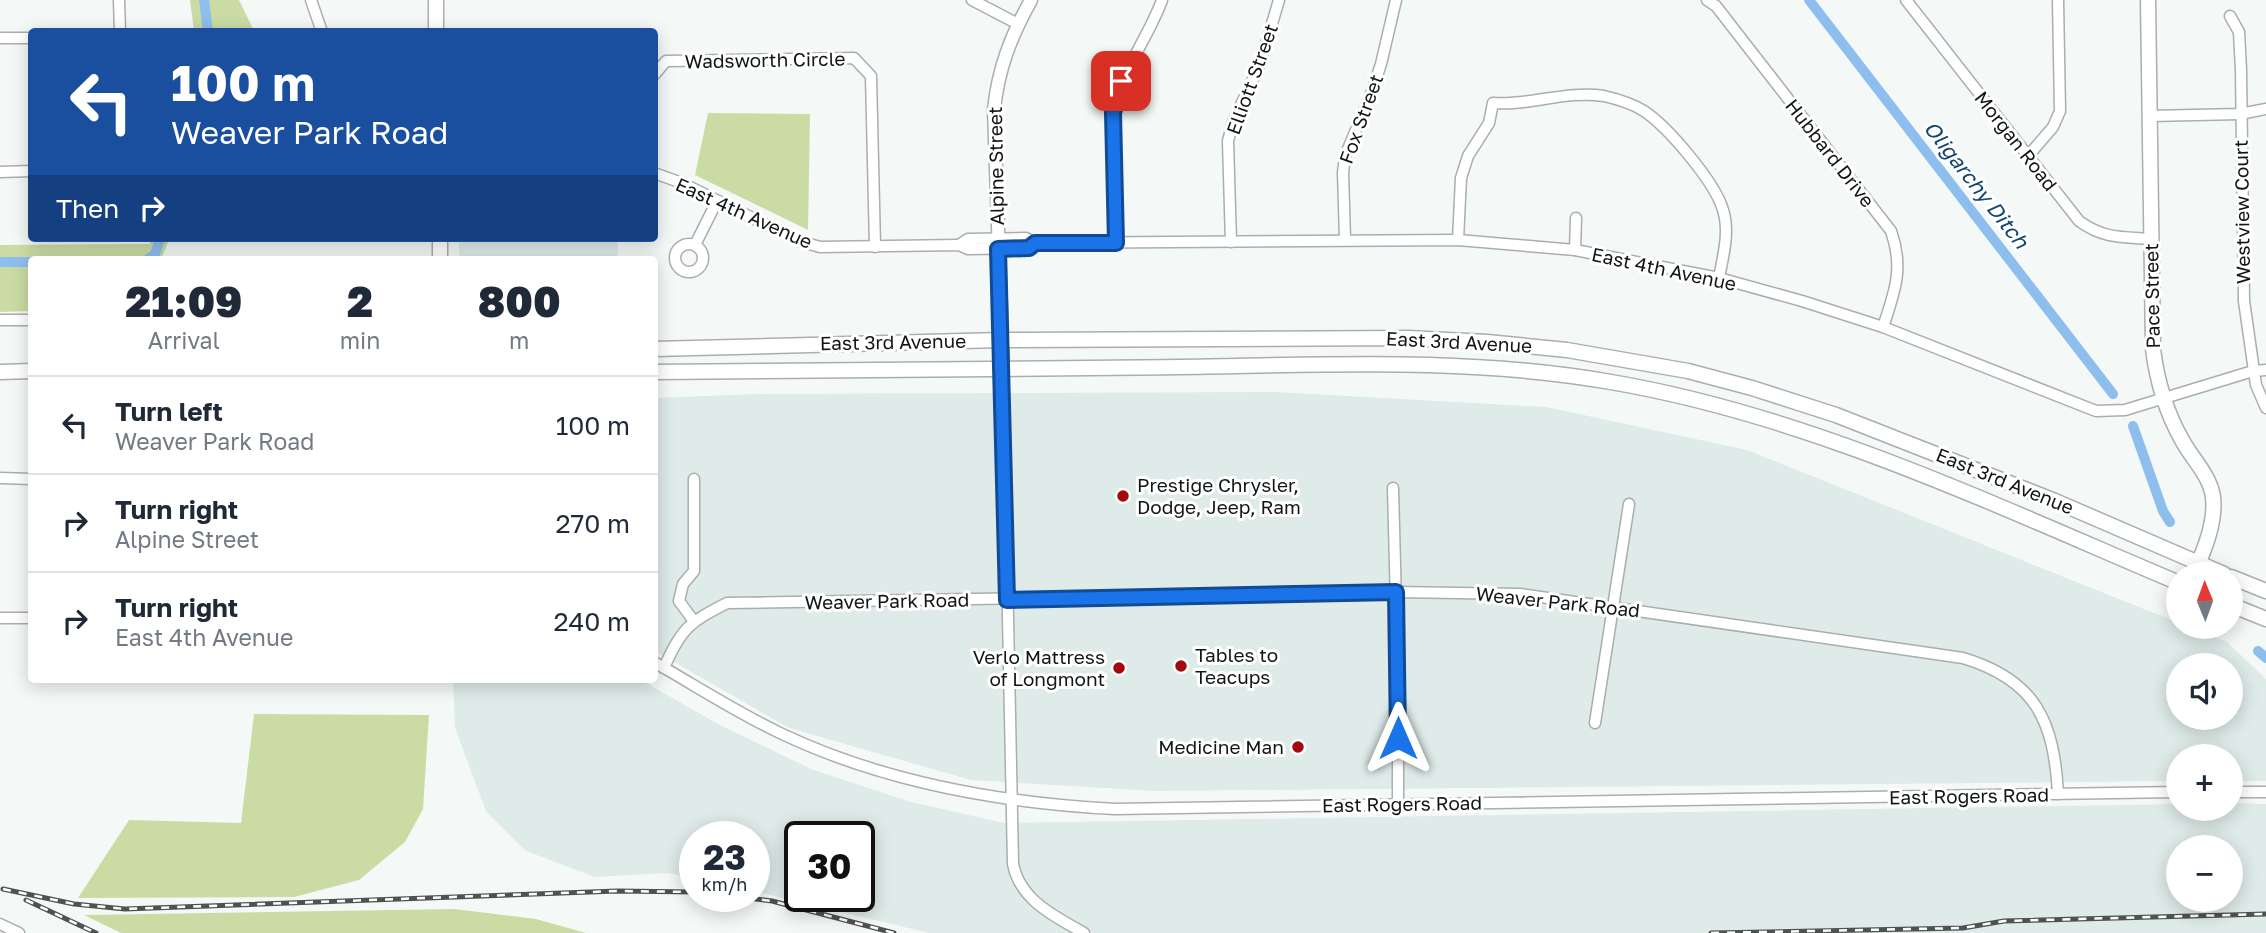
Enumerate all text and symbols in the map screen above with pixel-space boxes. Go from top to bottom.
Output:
street label: Elliott Street [1221,20,1282,137]
street label: Wadsworth Circle [684,47,846,72]
pin [1091,51,1151,111]
text: 100 m [171,53,315,112]
icon: left [56,56,147,147]
icon: arrive [1102,62,1140,100]
street label: Fox Street [1334,71,1387,167]
street label: Morgan Road [1970,86,2063,195]
street label: Hubbard Drive [1781,94,1880,211]
street label: Alpine Street [983,106,1008,226]
text: Weaver Park Road [171,113,448,151]
water label: Oligarchy Ditch [1919,115,2035,254]
street label: Westview Court [2229,140,2254,284]
street label: East 4th Avenue [672,172,816,253]
icon: right [133,189,171,227]
text: Then [56,193,119,224]
street label: East 4th Avenue [1590,242,1739,295]
street label: Pace Street [2139,243,2164,349]
text: 21:09 [125,276,242,326]
text: 2 [347,276,373,326]
text: 800 [478,276,561,326]
text: Arrival [148,326,220,354]
text: min [340,326,380,354]
text: m [509,326,529,354]
street label: East 3rd Avenue [1385,326,1533,357]
street label: East 3rd Avenue [820,329,966,354]
text: Turn left [115,396,223,427]
icon: left [56,406,94,444]
text: 100 m [556,410,630,441]
text: Weaver Park Road [115,427,314,455]
street label: East 3rd Avenue [1933,442,2077,519]
place label: Prestige Chrysler, Dodge, Jeep, Ram [1137,473,1301,518]
marker: Prestige Chrysler, Dodge, Jeep, Ram [1115,488,1131,504]
text: Turn right [115,494,238,525]
icon: right [56,504,94,542]
text: 270 m [556,508,630,539]
text: Alpine Street [115,525,259,553]
north arrow [2166,562,2244,639]
map controls [2166,562,2243,912]
street label: Weaver Park Road [1475,581,1641,622]
street label: Weaver Park Road [804,588,970,613]
text: Turn right [115,592,238,623]
icon: right [56,602,94,640]
text: 240 m [553,606,630,637]
text: East 4th Avenue [115,623,293,651]
place label: Tables to Teacups [1195,643,1278,688]
place label: Verlo Mattress of Longmont [973,645,1105,690]
button: sound [2166,653,2243,730]
marker: Tables to Teacups [1173,658,1189,674]
marker: Verlo Mattress of Longmont [1111,660,1127,676]
position arrow [1361,701,1435,775]
place label: Medicine Man [1158,735,1284,758]
marker: Medicine Man [1290,739,1306,755]
button: + [2166,744,2243,821]
street label: East Rogers Road [1889,783,2049,808]
street label: East Rogers Road [1322,791,1482,816]
speed limit sign: 30 [784,821,875,912]
button: − [2166,835,2243,912]
text: 23 [703,836,746,878]
text: km/h [702,873,747,895]

